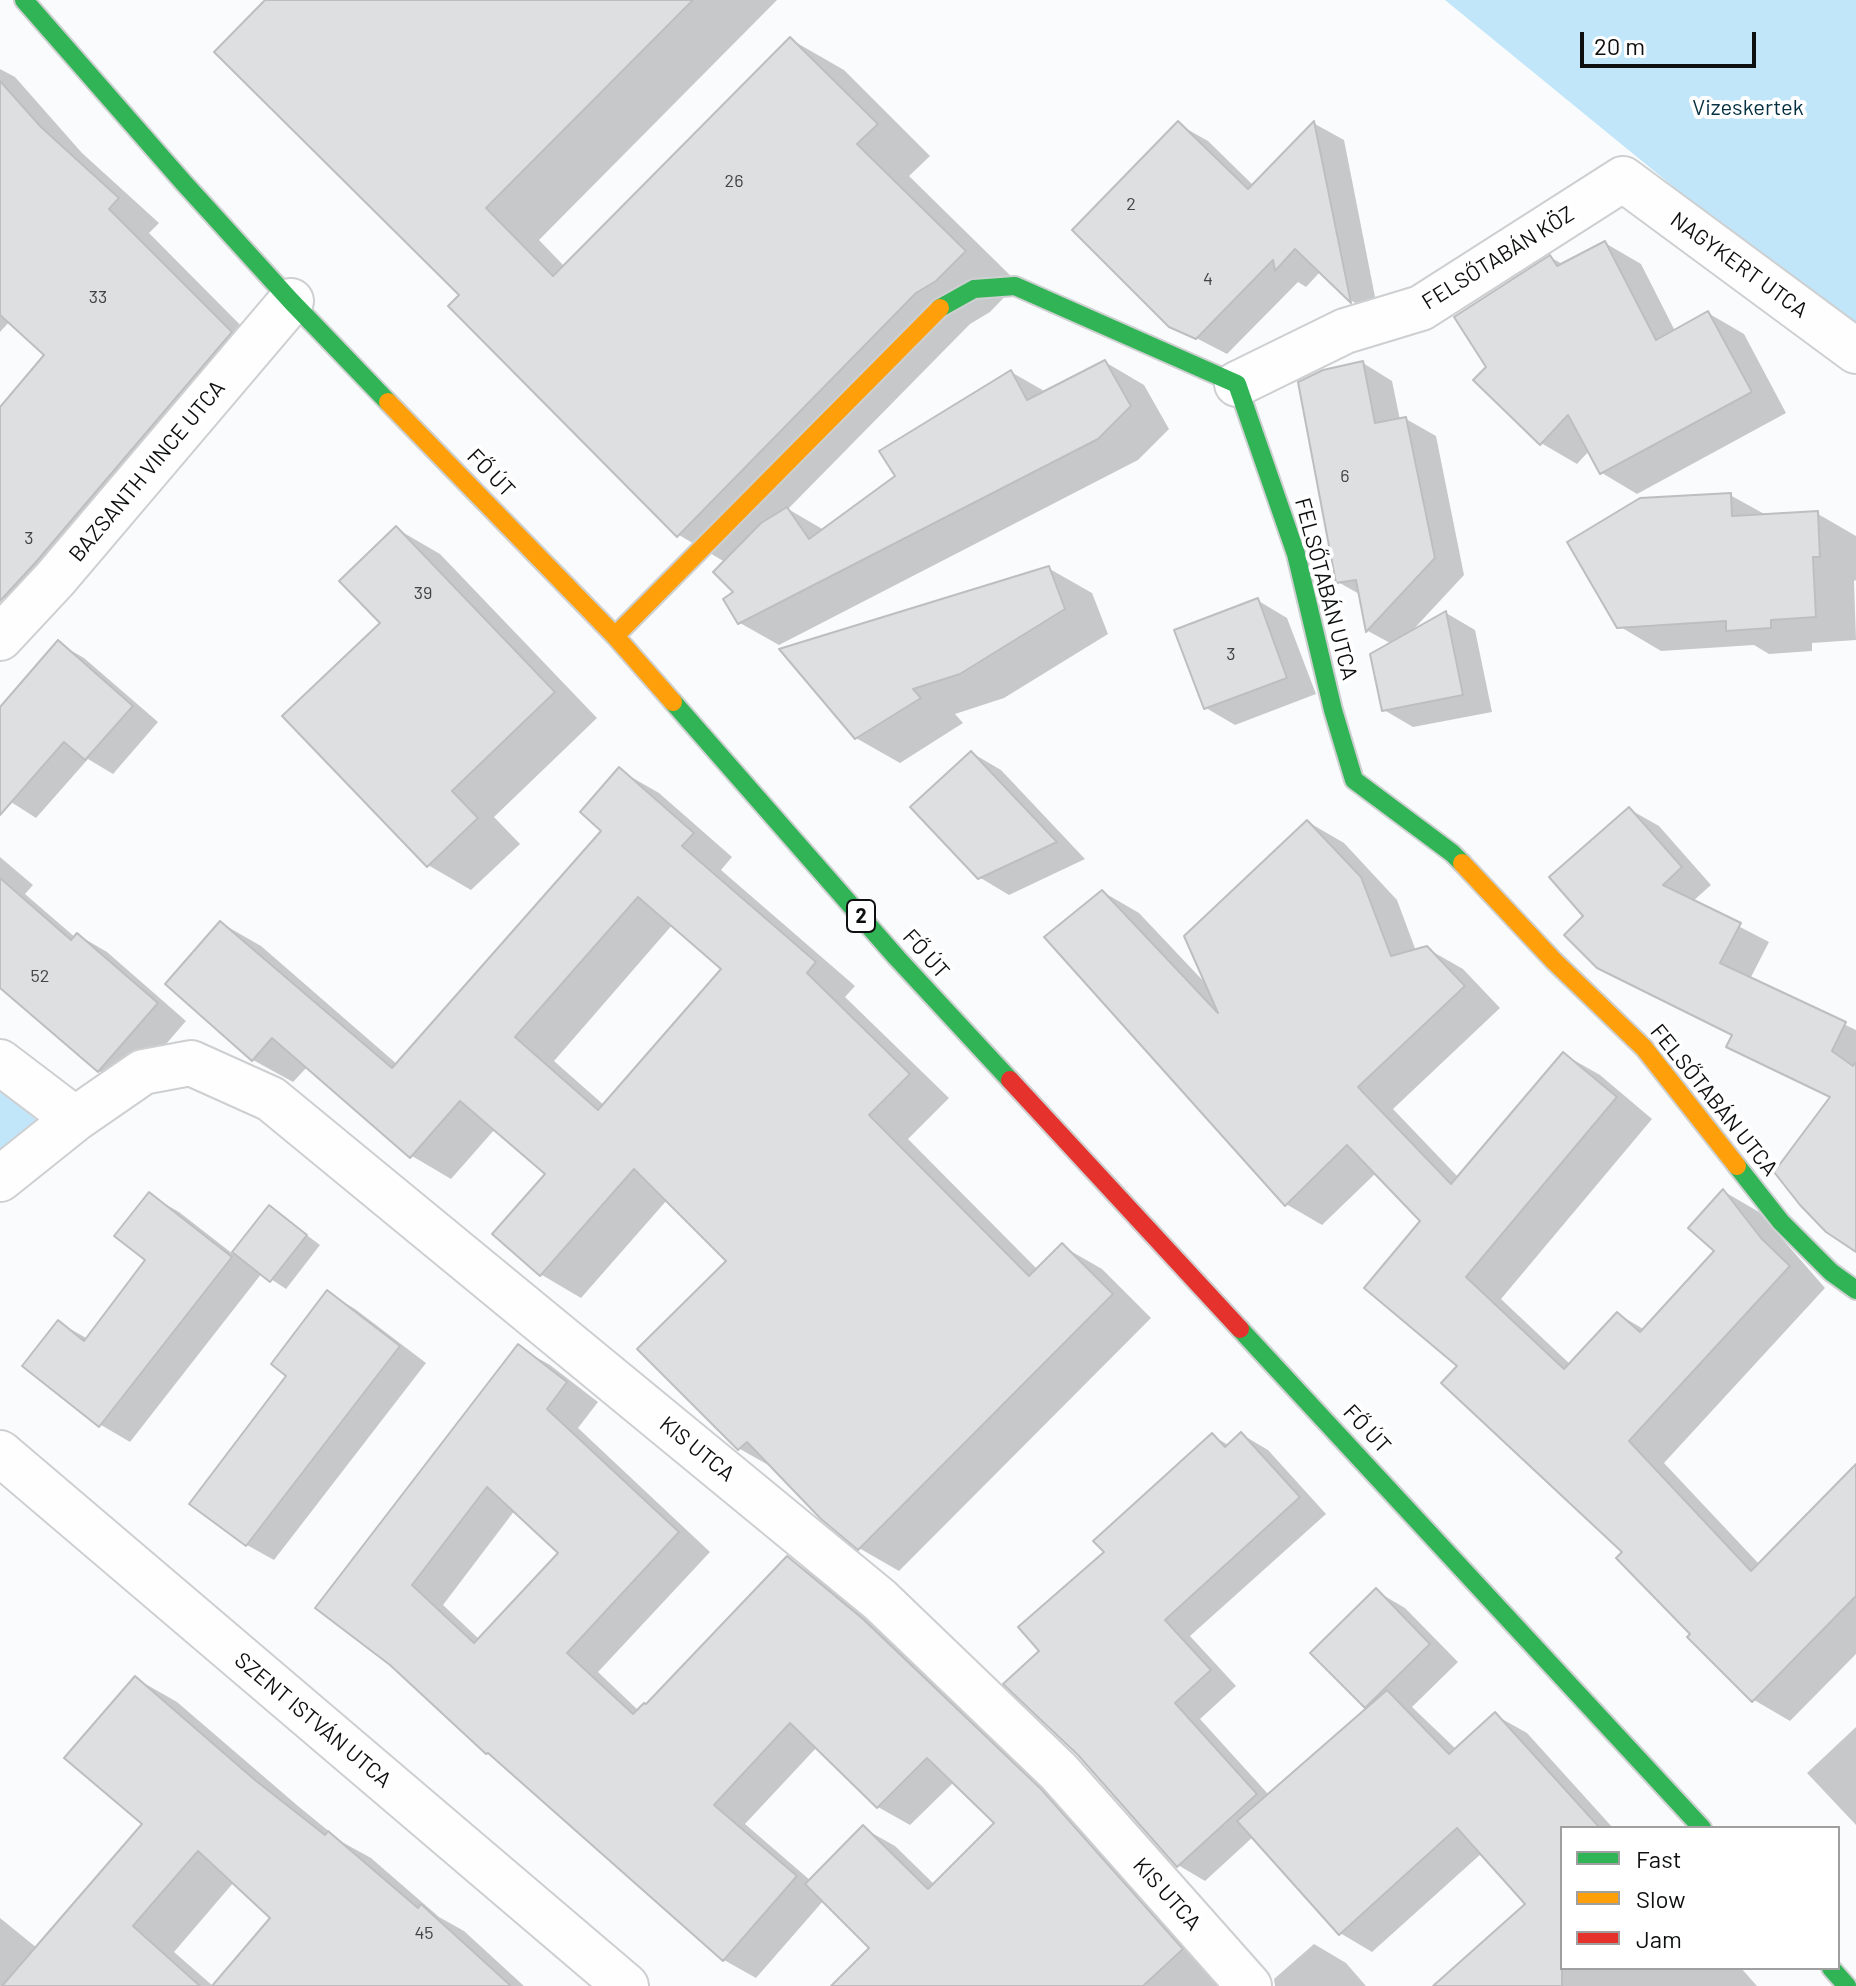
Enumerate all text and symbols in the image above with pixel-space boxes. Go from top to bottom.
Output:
scale bar [1584,16,1760,66]
text: 20 m [1594,31,1645,60]
park label: Vizeskertek [1692,95,1804,121]
house number: 26 [725,170,743,192]
house number: 2 [1126,193,1136,215]
street label: FELSŐTABÁN KÖZ [1417,201,1579,315]
street label: NAGYKERT UTCA [1665,206,1813,324]
house number: 4 [1203,268,1213,290]
house number: 33 [89,286,107,308]
street label: BAZSANTH VINCE UTCA [63,375,231,567]
street label: FŐ ÚT [462,443,520,503]
house number: 6 [1340,465,1350,487]
street label: FELSŐTABÁN UTCA [1289,495,1363,683]
house number: 3 [24,527,34,549]
house number: 39 [414,582,432,604]
house number: 3 [1226,643,1236,665]
road number: 2 [847,900,875,932]
street label: FŐ ÚT [897,924,955,984]
house number: 52 [31,965,49,987]
street label: FELSŐTABÁN UTCA [1645,1019,1783,1181]
street label: FŐ ÚT [1338,1399,1396,1459]
street label: KIS UTCA [654,1411,740,1487]
street label: SZENT ISTVÁN UTCA [229,1647,397,1793]
legend [1560,1826,1840,1970]
text: Fast [1636,1844,1681,1873]
street label: KIS UTCA [1127,1852,1207,1936]
text: Slow [1636,1884,1685,1913]
house number: 45 [414,1922,434,1944]
text: Jam [1636,1924,1682,1953]

